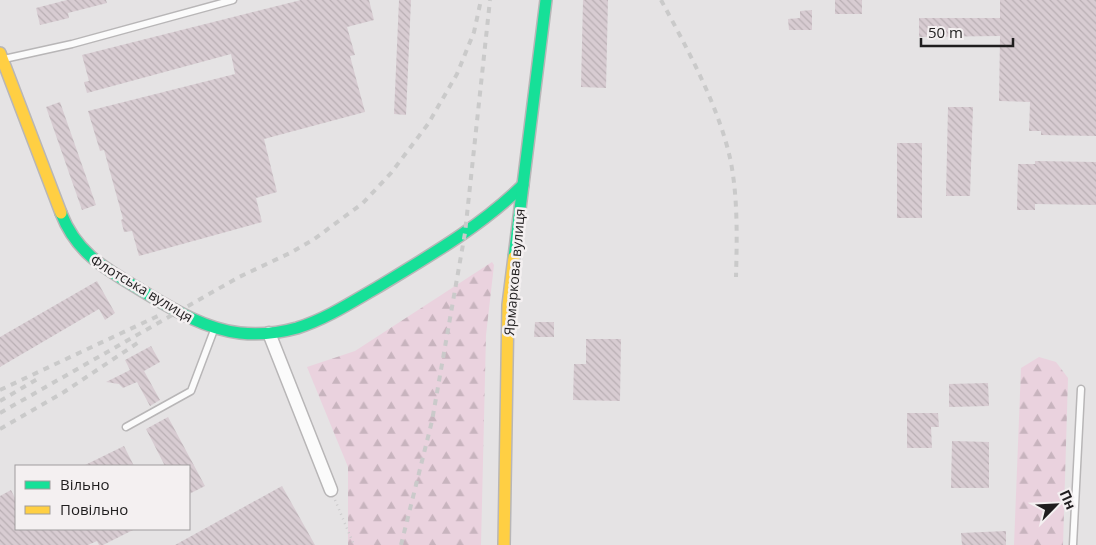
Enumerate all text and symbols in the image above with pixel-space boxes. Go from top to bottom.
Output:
scale bar [921,15,1014,47]
text: 50 m [928,22,963,42]
street label: Ярмаркова вулиця [499,208,529,336]
street label: Флотська вулиця [87,250,197,326]
legend [15,465,190,530]
text: Вільно [60,474,109,494]
north arrow [1031,480,1081,530]
text: Пн [1056,487,1081,512]
text: Повільно [60,499,128,519]

